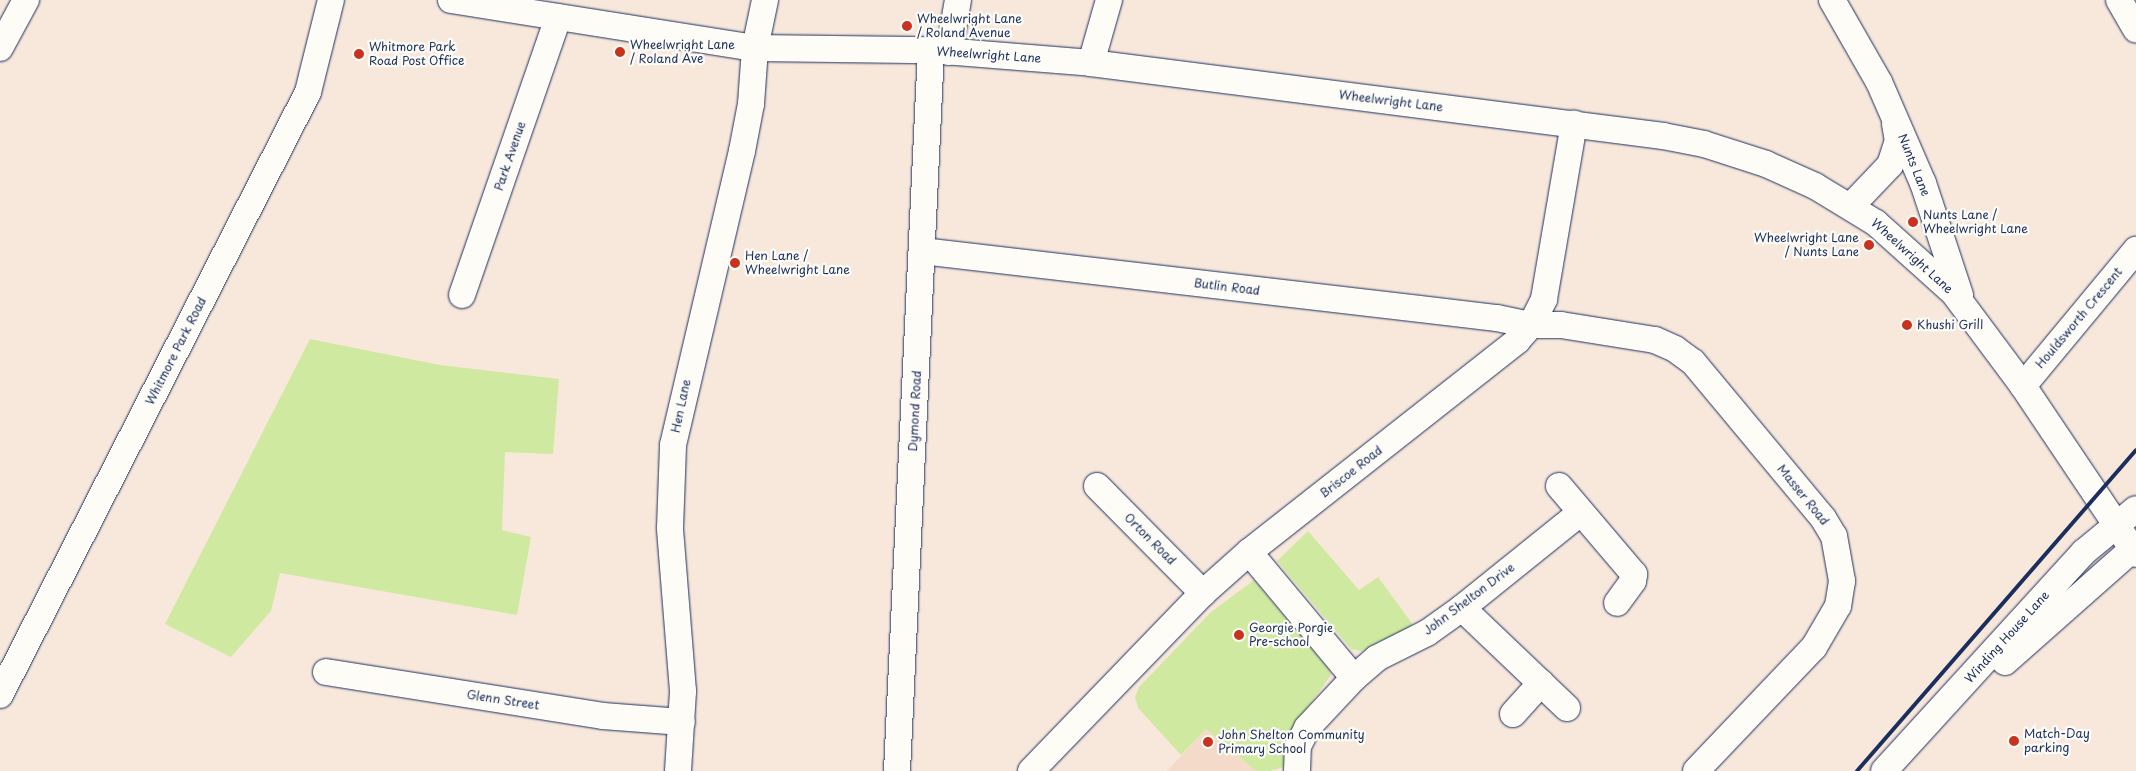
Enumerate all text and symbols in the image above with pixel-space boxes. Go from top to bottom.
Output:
place label: Wheelwright Lane / Roland Avenue [917,12,1022,40]
marker: Wheelwright Lane / Roland Avenue [901,20,913,32]
place label: Wheelwright Lane / Roland Ave [630,38,735,66]
place label: Whitmore Park Road Post Office [369,40,465,68]
street label: Wheelwright Lane [936,44,1042,66]
marker: Wheelwright Lane / Roland Ave [614,46,626,58]
marker: Whitmore Park Road Post Office [353,48,365,60]
street label: Wheelwright Lane [1338,87,1444,115]
street label: Park Avenue [492,120,528,192]
street label: Nunts Lane [1895,132,1933,198]
place label: Nunts Lane / Wheelwright Lane [1923,208,2028,236]
street label: Wheelwright Lane [1868,216,1956,296]
marker: Nunts Lane / Wheelwright Lane [1907,216,1919,228]
place label: Wheelwright Lane / Nunts Lane [1754,231,1859,259]
marker: Wheelwright Lane / Nunts Lane [1863,239,1875,251]
place label: Hen Lane / Wheelwright Lane [745,249,850,277]
marker: Hen Lane / Wheelwright Lane [729,257,741,269]
street label: Houldsworth Crescent [2032,264,2126,372]
street label: Butlin Road [1193,276,1261,298]
street label: Whitmore Park Road [142,295,210,407]
place label: Khushi Grill [1917,318,1984,332]
marker: Khushi Grill [1901,319,1913,331]
street label: Dymond Road [906,370,924,452]
street label: Hen Lane [668,378,694,434]
street label: Briscoe Road [1317,443,1385,501]
street label: Masser Road [1774,461,1832,529]
street label: Orton Road [1121,510,1179,568]
street label: John Shelton Drive [1421,560,1517,638]
street label: Winding House Lane [1962,588,2052,686]
place label: Georgie Porgie Pre-school [1249,621,1334,649]
marker: Georgie Porgie Pre-school [1233,629,1245,641]
street label: Glenn Street [465,687,541,713]
place label: Match-Day parking [2024,727,2090,755]
place label: John Shelton Community Primary School [1218,728,1364,756]
marker: Match-Day parking [2008,735,2020,747]
marker: John Shelton Community Primary School [1202,736,1214,748]

